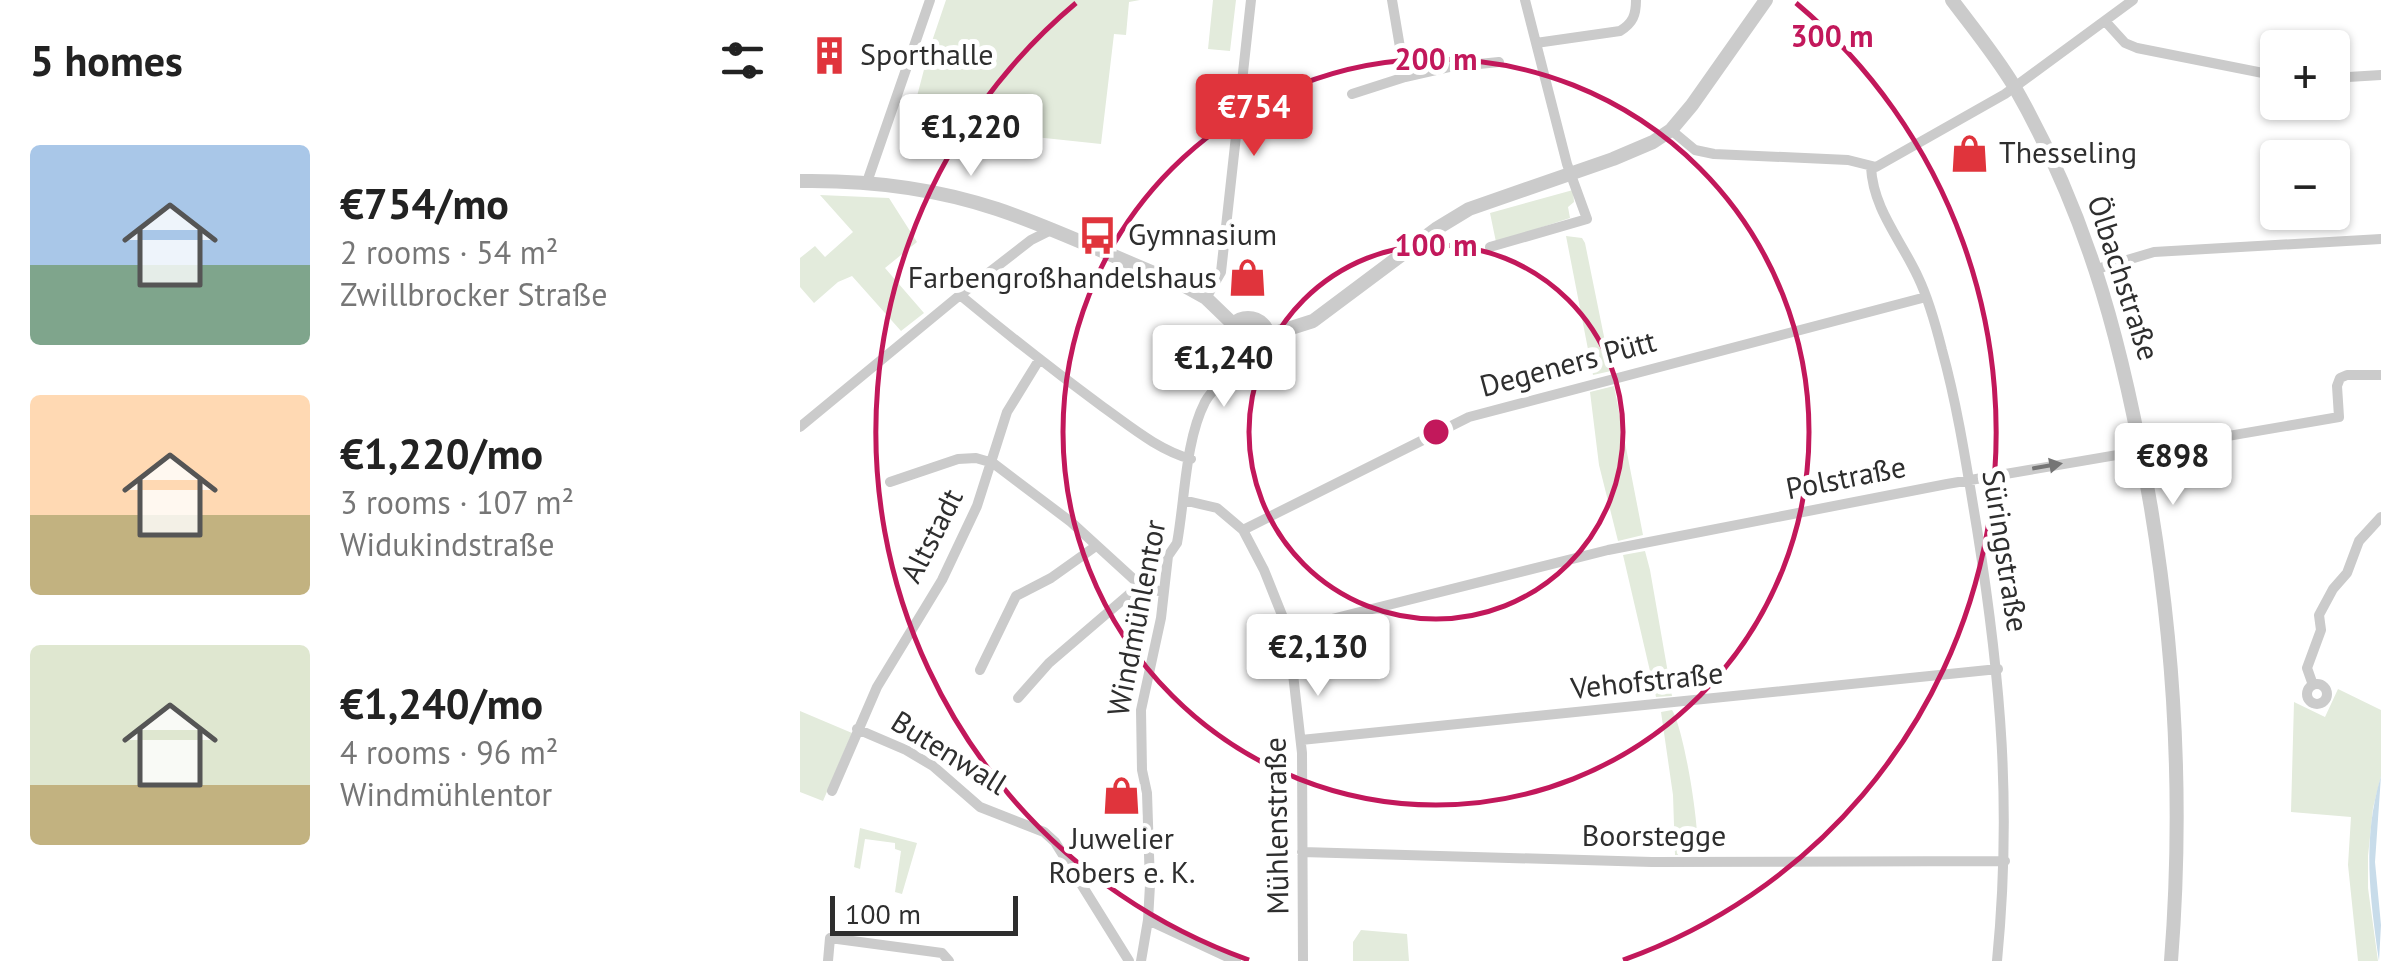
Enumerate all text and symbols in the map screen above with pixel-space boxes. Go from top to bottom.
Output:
text: 300 m [1791,16,1873,55]
map controls [2260,30,2350,230]
button: + [2260,30,2350,120]
text: 5 homes [30,33,183,88]
icon: filters [715,33,770,88]
building icon: Sporthalle [809,34,851,76]
place label: Sporthalle [860,34,994,73]
text: 200 m [1395,39,1477,78]
pin: €754 [1195,74,1313,159]
text: €754 [1218,85,1290,127]
pin: €1,220 [890,94,1052,179]
text: €1,220 [922,105,1020,147]
shop icon: Thesseling [1948,132,1990,174]
place label: Thesseling [1999,132,2137,171]
button: − [2260,140,2350,230]
text: €754/mo [340,176,509,231]
icon: home [110,185,230,305]
street label: Ölbachstraße [2079,190,2169,365]
bus stop icon: Gymnasium [1077,214,1119,256]
place label: Gymnasium [1128,214,1277,253]
text: 100 m [1395,225,1477,264]
text: 2 rooms · 54 m² [340,231,558,273]
place label: Farbengroßhandelshaus [908,257,1217,296]
shop icon: Farbengroßhandelshaus [1226,257,1268,299]
text: Zwillbrocker Straße [340,273,607,315]
street label: Degeners Pütt [1475,320,1660,405]
pin: €1,240 [1143,325,1305,410]
text: €1,240 [1175,336,1273,378]
centre of rings [1418,414,1454,450]
pin: €898 [2114,423,2232,508]
text: €1,220/mo [340,426,543,481]
text: €898 [2137,434,2209,476]
icon: home [110,435,230,555]
street label: Polstraße [1782,446,1909,507]
one-way arrow [2032,458,2063,473]
street label: Süringstraße [1974,467,2039,635]
text: 3 rooms · 107 m² [340,481,574,523]
street label: Altstadt [890,482,971,589]
street label: Windmühlentor [1097,516,1174,719]
text: Widukindstraße [340,523,554,565]
pin: €2,130 [1237,614,1399,699]
text: €2,130 [1269,625,1367,667]
street label: Vehofstraße [1568,652,1725,707]
text: €1,240/mo [340,676,543,731]
icon: home [110,685,230,805]
street label: Butenwall [884,701,1015,803]
text: 4 rooms · 96 m² [340,731,558,773]
street label: Mühlenstraße [1254,737,1297,915]
text: Windmühlentor [340,773,552,815]
shop icon: Juwelier Robers e. K. [1101,774,1143,816]
street label: Boorstegge [1582,815,1726,854]
place label: Juwelier Robers e. K. [1049,818,1195,891]
scale bar [830,891,1018,936]
text: 100 m [845,895,921,932]

